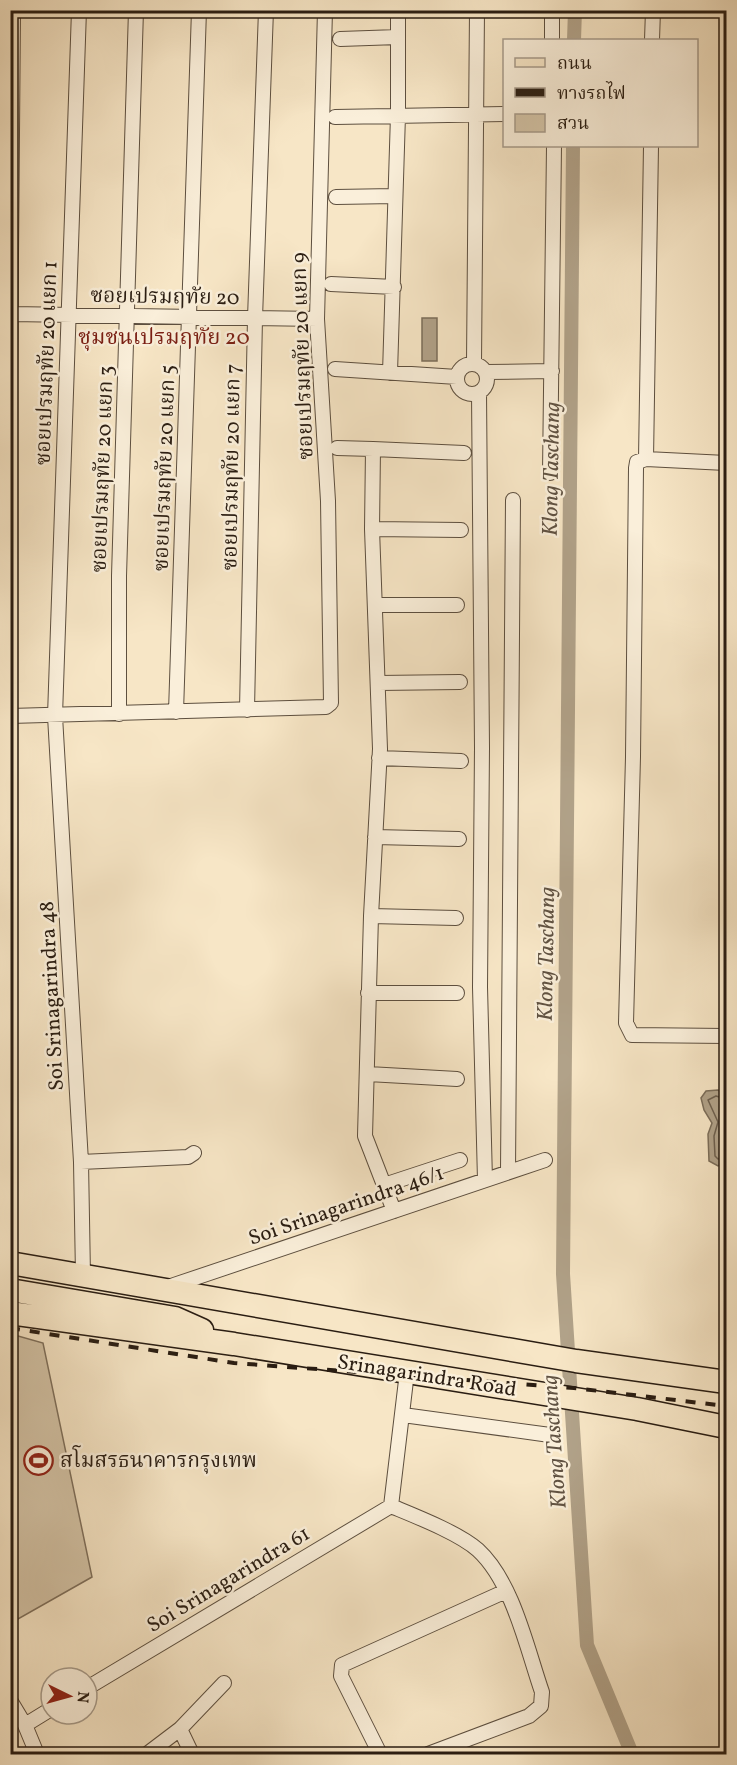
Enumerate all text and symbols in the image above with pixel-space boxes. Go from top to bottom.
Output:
legend [503,39,698,147]
text: ถนน [557,52,592,77]
text: ทางรถไฟ [557,81,626,107]
text: สวน [557,112,589,137]
street label: ซอยเปรมฤทัย 20 แยก 9 [285,252,322,460]
street label: ซอยเปรมฤทัย 20 แยก 1 [29,260,66,466]
street label: ซอยเปรมฤทัย 20 [90,282,240,313]
district label: ชุมชนเปรมฤทัย 20 [78,323,250,354]
street label: ซอยเปรมฤทัย 20 แยก 7 [216,363,249,571]
street label: ซอยเปรมฤทัย 20 แยก 5 [147,364,184,572]
street label: ซอยเปรมฤทัย 20 แยก 3 [85,365,122,573]
water label: Klong Taschang [536,401,569,536]
water label: Klong Taschang [531,886,564,1021]
street label: Soi Srinagarindra 48 [33,900,72,1092]
street label: Soi Srinagarindra 46/1 [245,1159,448,1254]
street label: Srinagarindra Road [335,1348,519,1405]
water label: Klong Taschang [535,1374,576,1510]
sports icon: สโมสรธนาคารกรุงเทพ [23,1444,55,1476]
place label: สโมสรธนาคารกรุงเทพ [60,1445,257,1476]
street label: Soi Srinagarindra 61 [142,1520,316,1641]
north arrow [39,1666,99,1726]
text: N [70,1690,93,1704]

